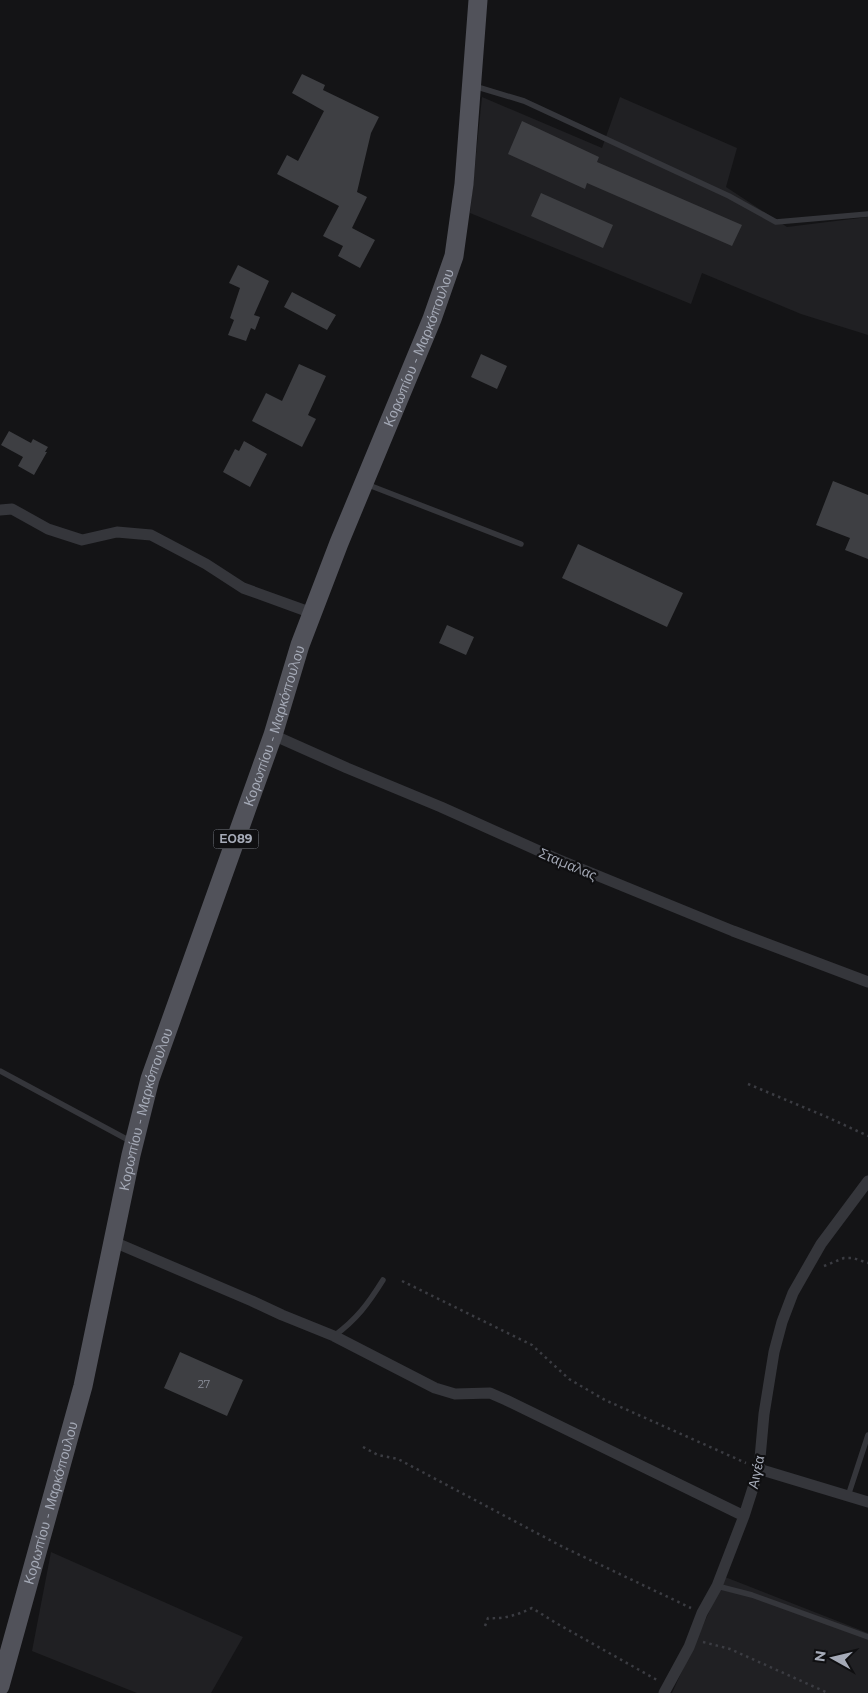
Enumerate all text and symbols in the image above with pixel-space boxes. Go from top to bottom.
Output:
street label: Κορωπίου - Μαρκόπουλου [379,266,458,429]
street label: Κορωπίου - Μαρκόπουλου [239,643,308,809]
road number: ΕΟ89 [214,830,258,849]
street label: Σταμαλας [536,844,600,884]
street label: Κορωπίου - Μαρκόπουλου [115,1026,177,1192]
house number: 27 [198,1377,210,1391]
street label: Κορωπίου - Μαρκόπουλου [20,1419,82,1586]
street label: Αιγέα [744,1454,768,1490]
north arrow [808,1633,858,1683]
text: N [810,1649,830,1663]

